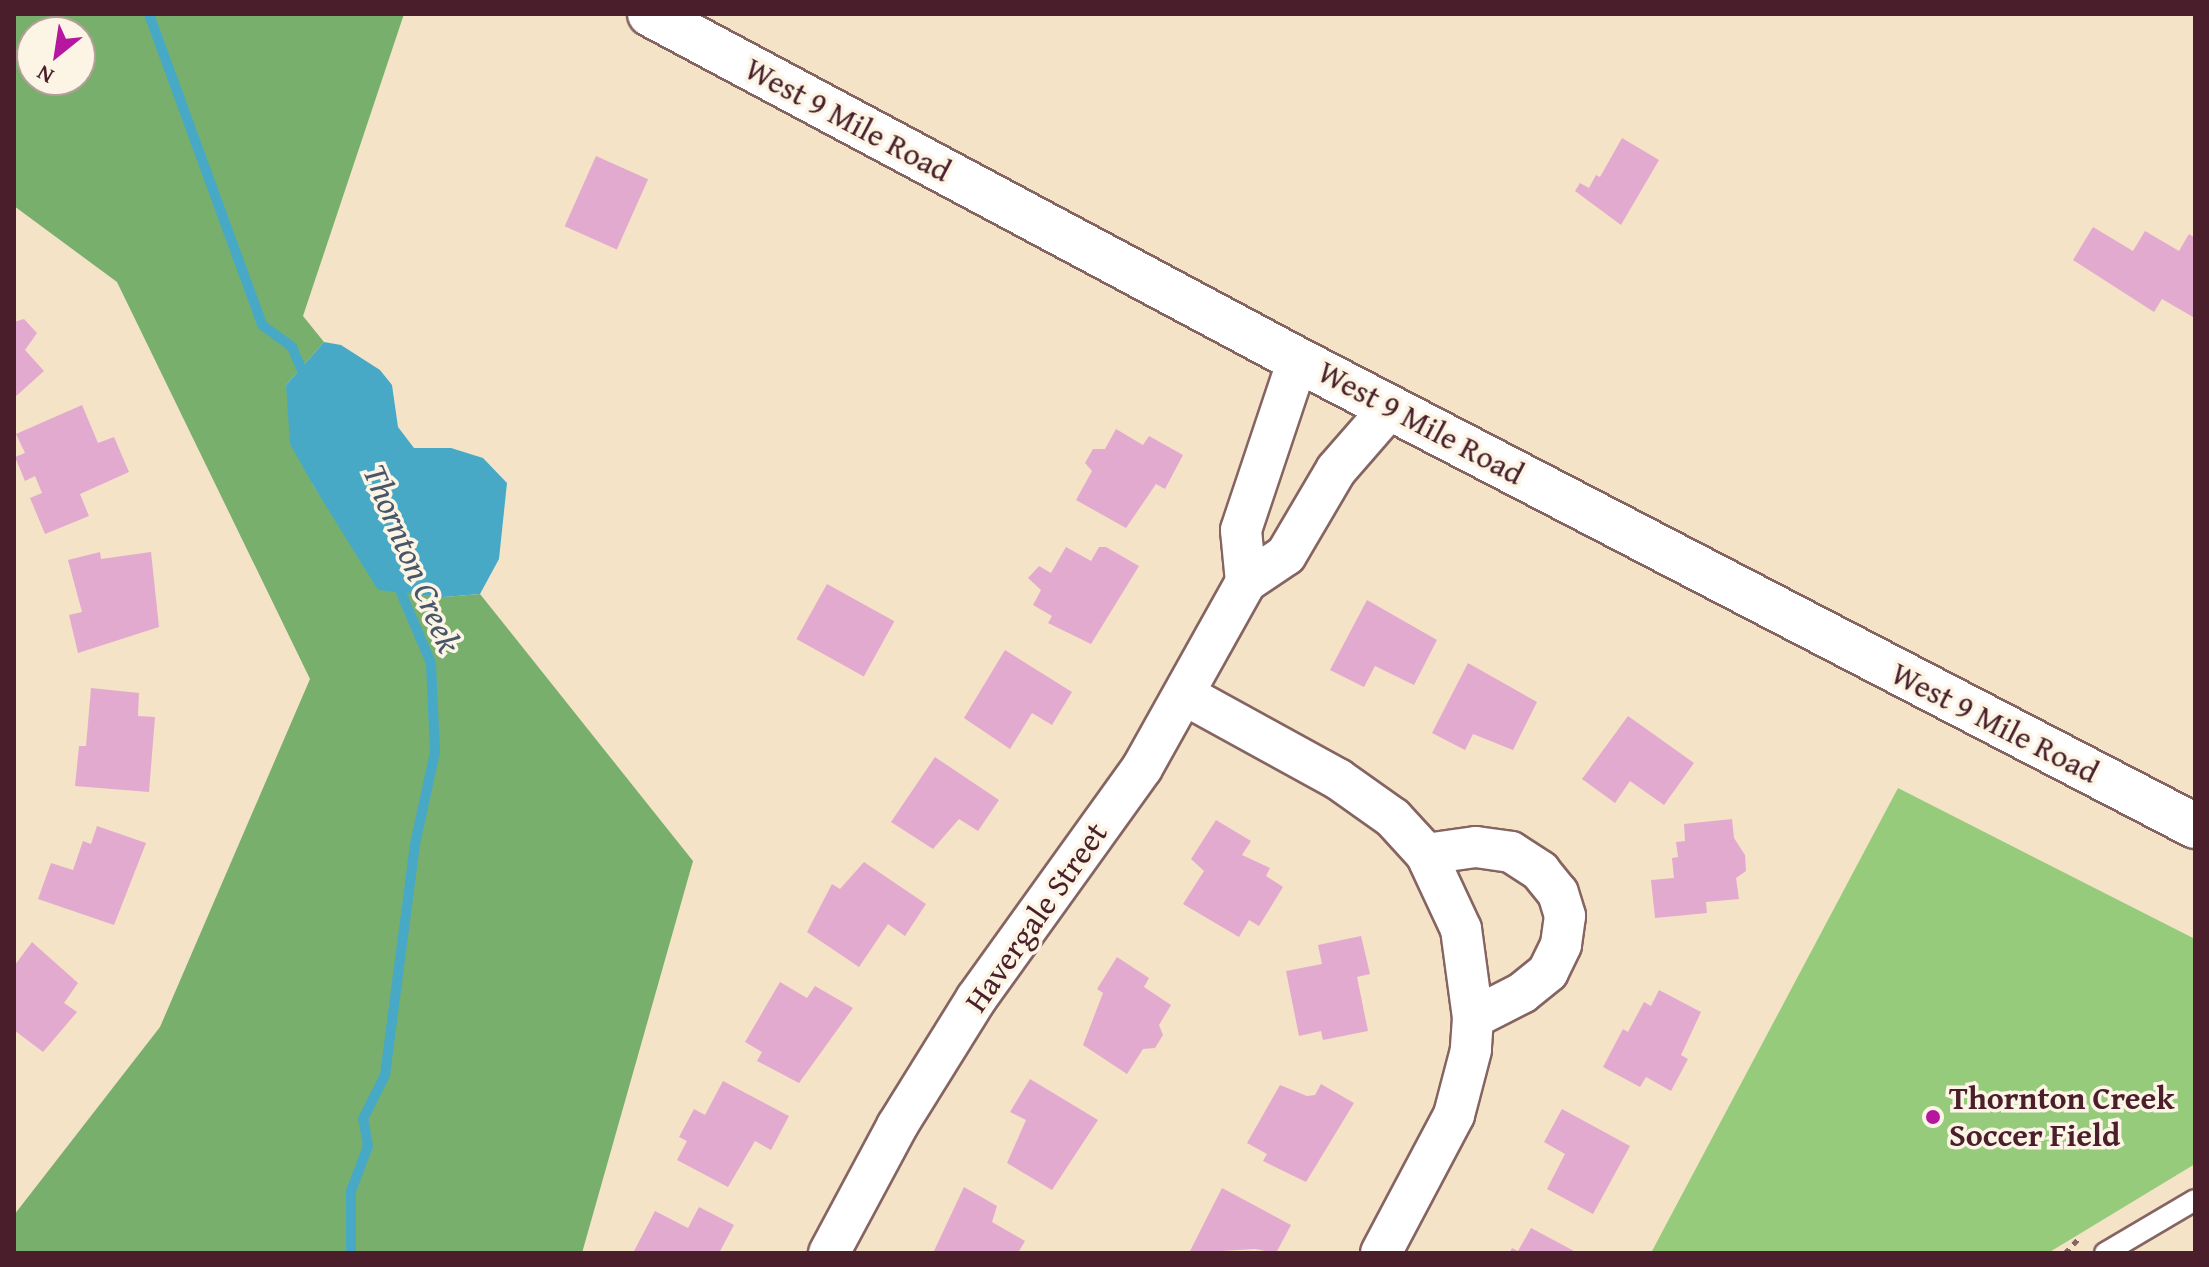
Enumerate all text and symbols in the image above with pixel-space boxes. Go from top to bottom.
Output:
north arrow [16,16,96,96]
street label: West 9 Mile Road [738,50,958,190]
text: N [31,58,59,93]
street label: West 9 Mile Road [1311,353,1531,493]
water label: Thornton Creek [355,458,471,658]
street label: West 9 Mile Road [1885,654,2105,792]
street label: Havergale Street [957,815,1115,1019]
place label: Thornton Creek Soccer Field [1949,1080,2174,1155]
marker: Thornton Creek Soccer Field [1924,1108,1942,1126]

